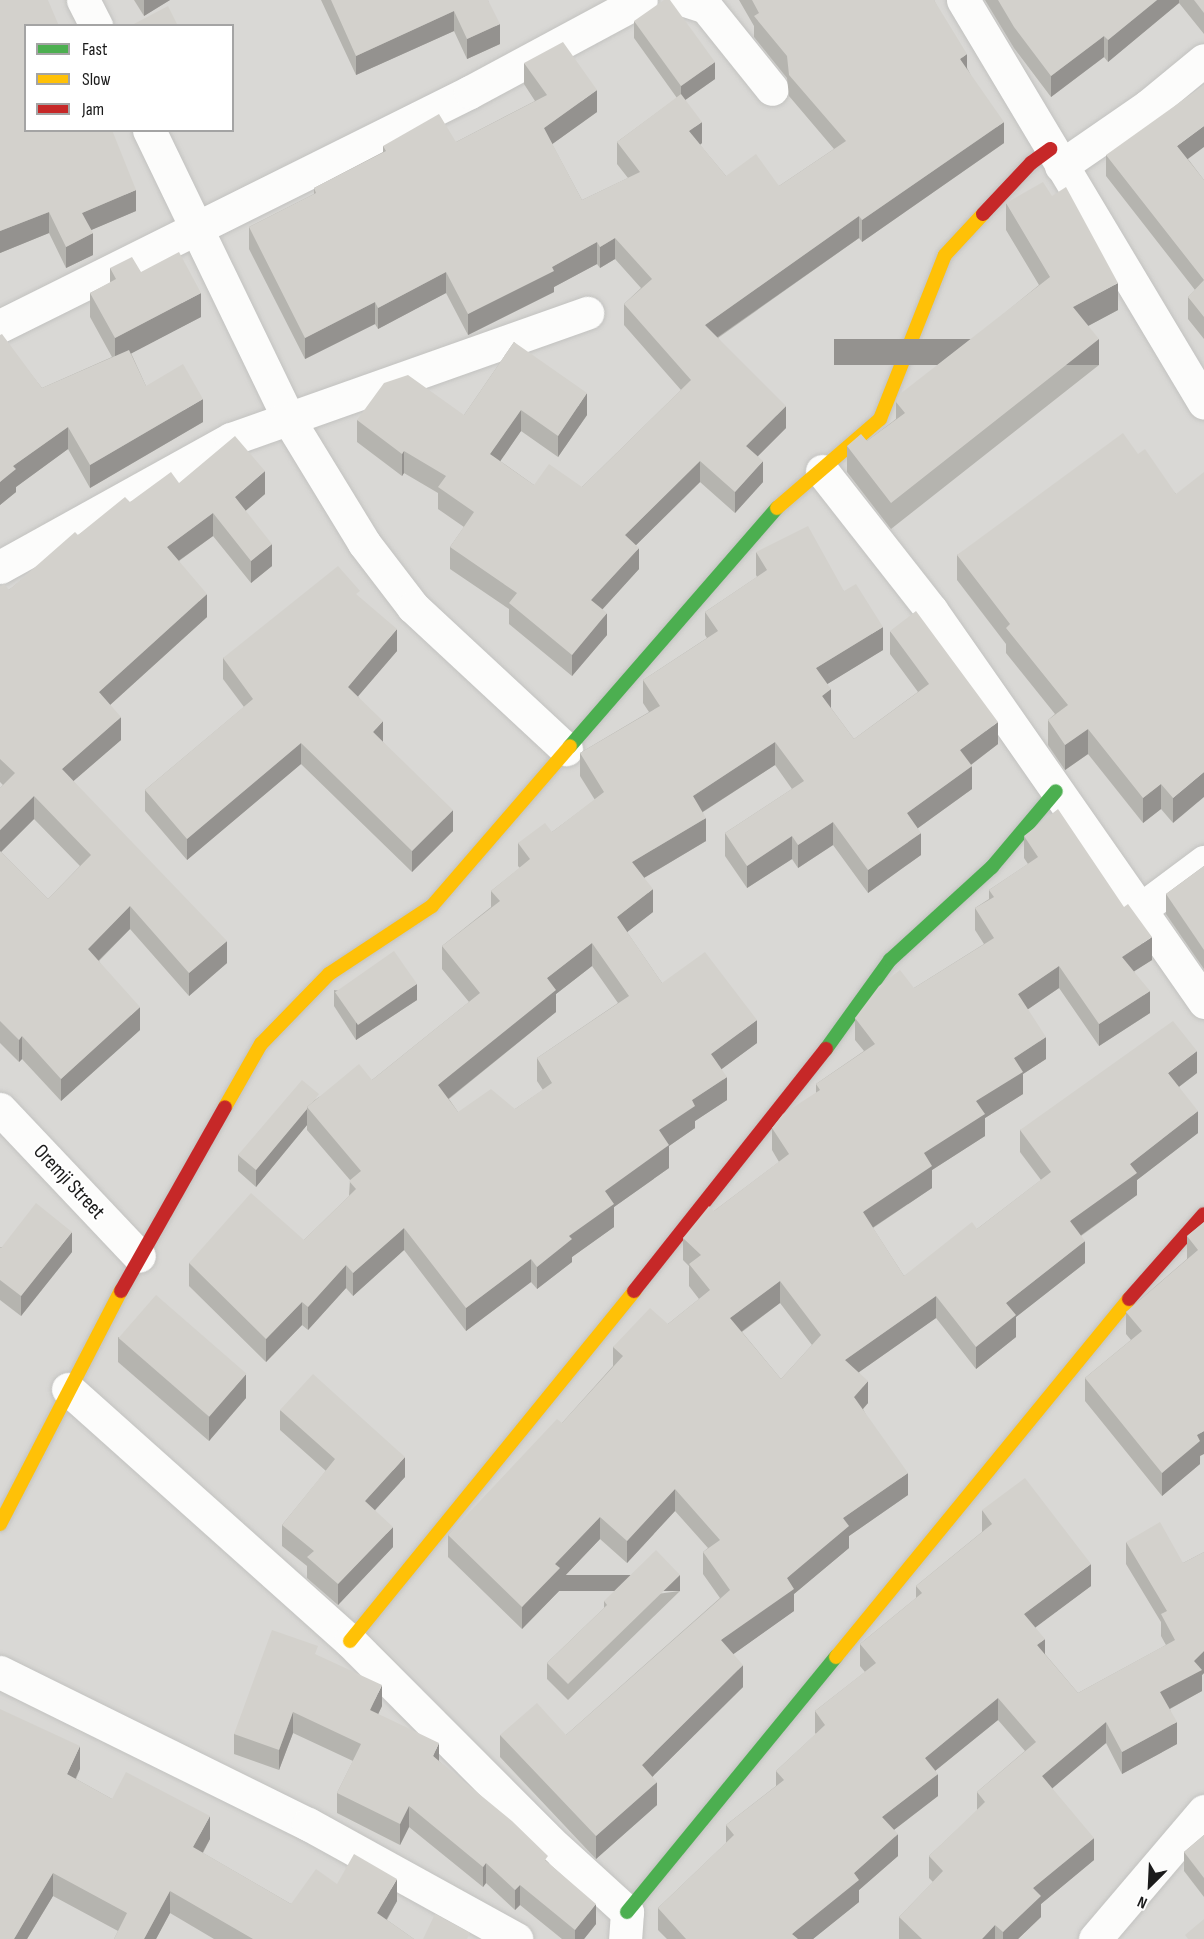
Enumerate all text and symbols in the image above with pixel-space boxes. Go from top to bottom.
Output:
legend [24,24,234,132]
text: Fast [82,39,107,60]
text: Slow [82,69,111,90]
text: Jam [82,99,104,120]
street label: Oremji Street [28,1139,110,1225]
north arrow [1120,1855,1180,1915]
text: N [1135,1891,1150,1912]

